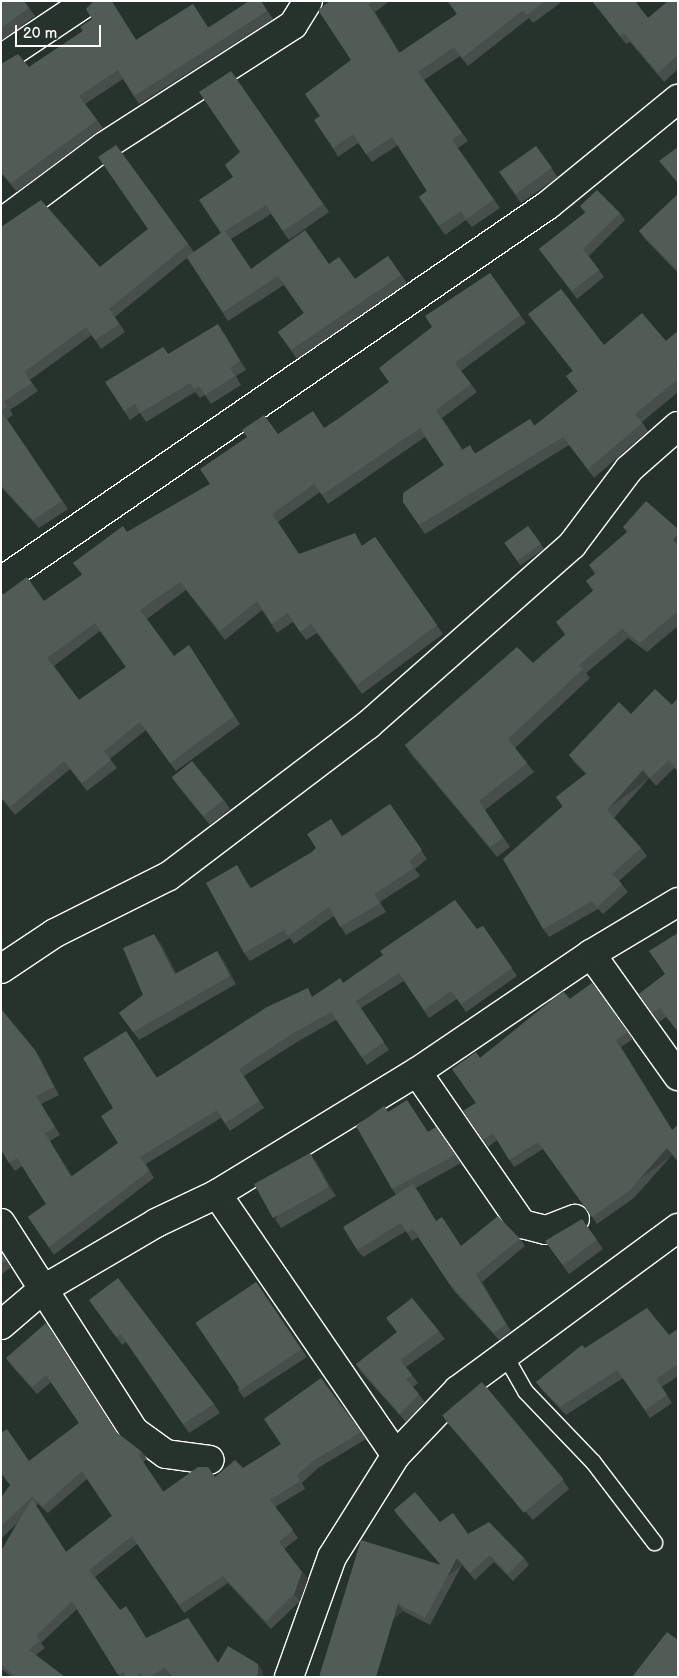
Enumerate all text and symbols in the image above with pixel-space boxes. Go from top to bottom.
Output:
scale bar [18,15,104,47]
text: 20 m [23,24,57,43]

